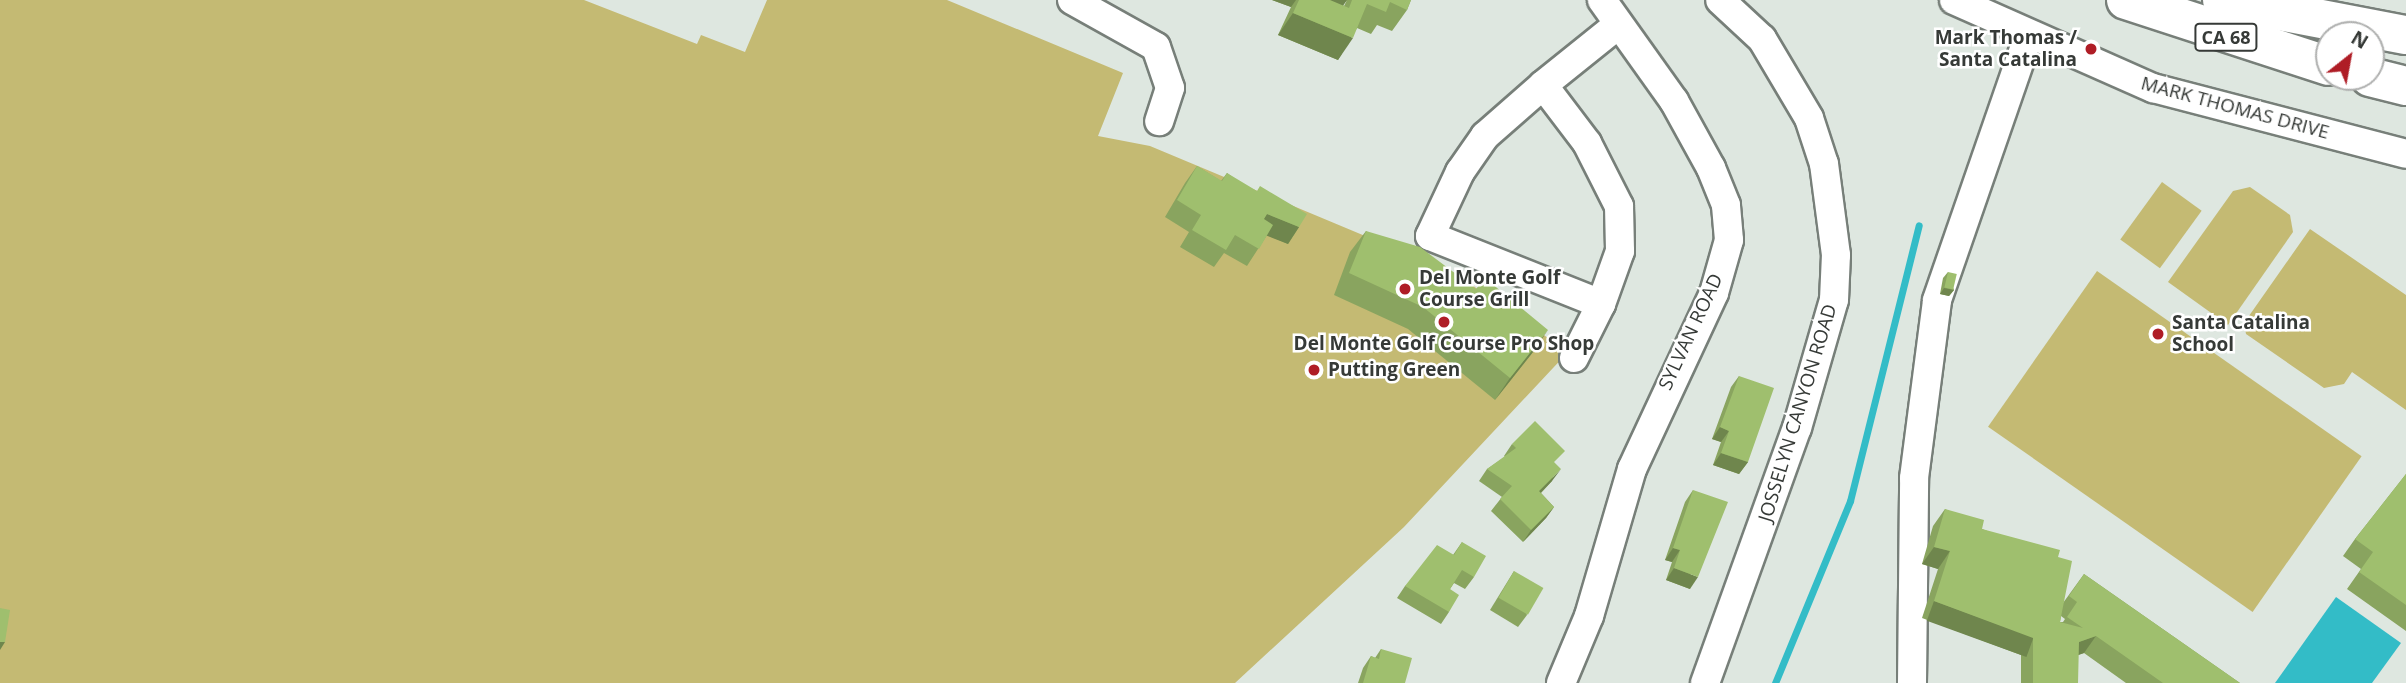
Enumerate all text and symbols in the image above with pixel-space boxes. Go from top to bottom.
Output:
north arrow [2315,21,2385,91]
road number: CA 68 [2193,22,2259,52]
text: N [2346,25,2373,55]
place label: Mark Thomas / Santa Catalina [1935,27,2077,71]
marker: Mark Thomas / Santa Catalina [2083,41,2099,57]
street label: MARK THOMAS DRIVE [2138,72,2332,144]
place label: Del Monte Golf Course Grill [1419,267,1560,311]
street label: SYLVAN ROAD [1654,270,1728,394]
marker: Del Monte Golf Course Grill [1397,281,1413,297]
street label: JOSSELYN CANYON ROAD [1754,301,1842,525]
place label: Santa Catalina School [2172,312,2310,356]
marker: Del Monte Golf Course Pro Shop [1436,314,1452,330]
marker: Santa Catalina School [2150,326,2166,342]
place label: Del Monte Golf Course Pro Shop [1294,333,1594,355]
place label: Putting Green [1328,359,1460,381]
marker: Putting Green [1306,362,1322,378]

